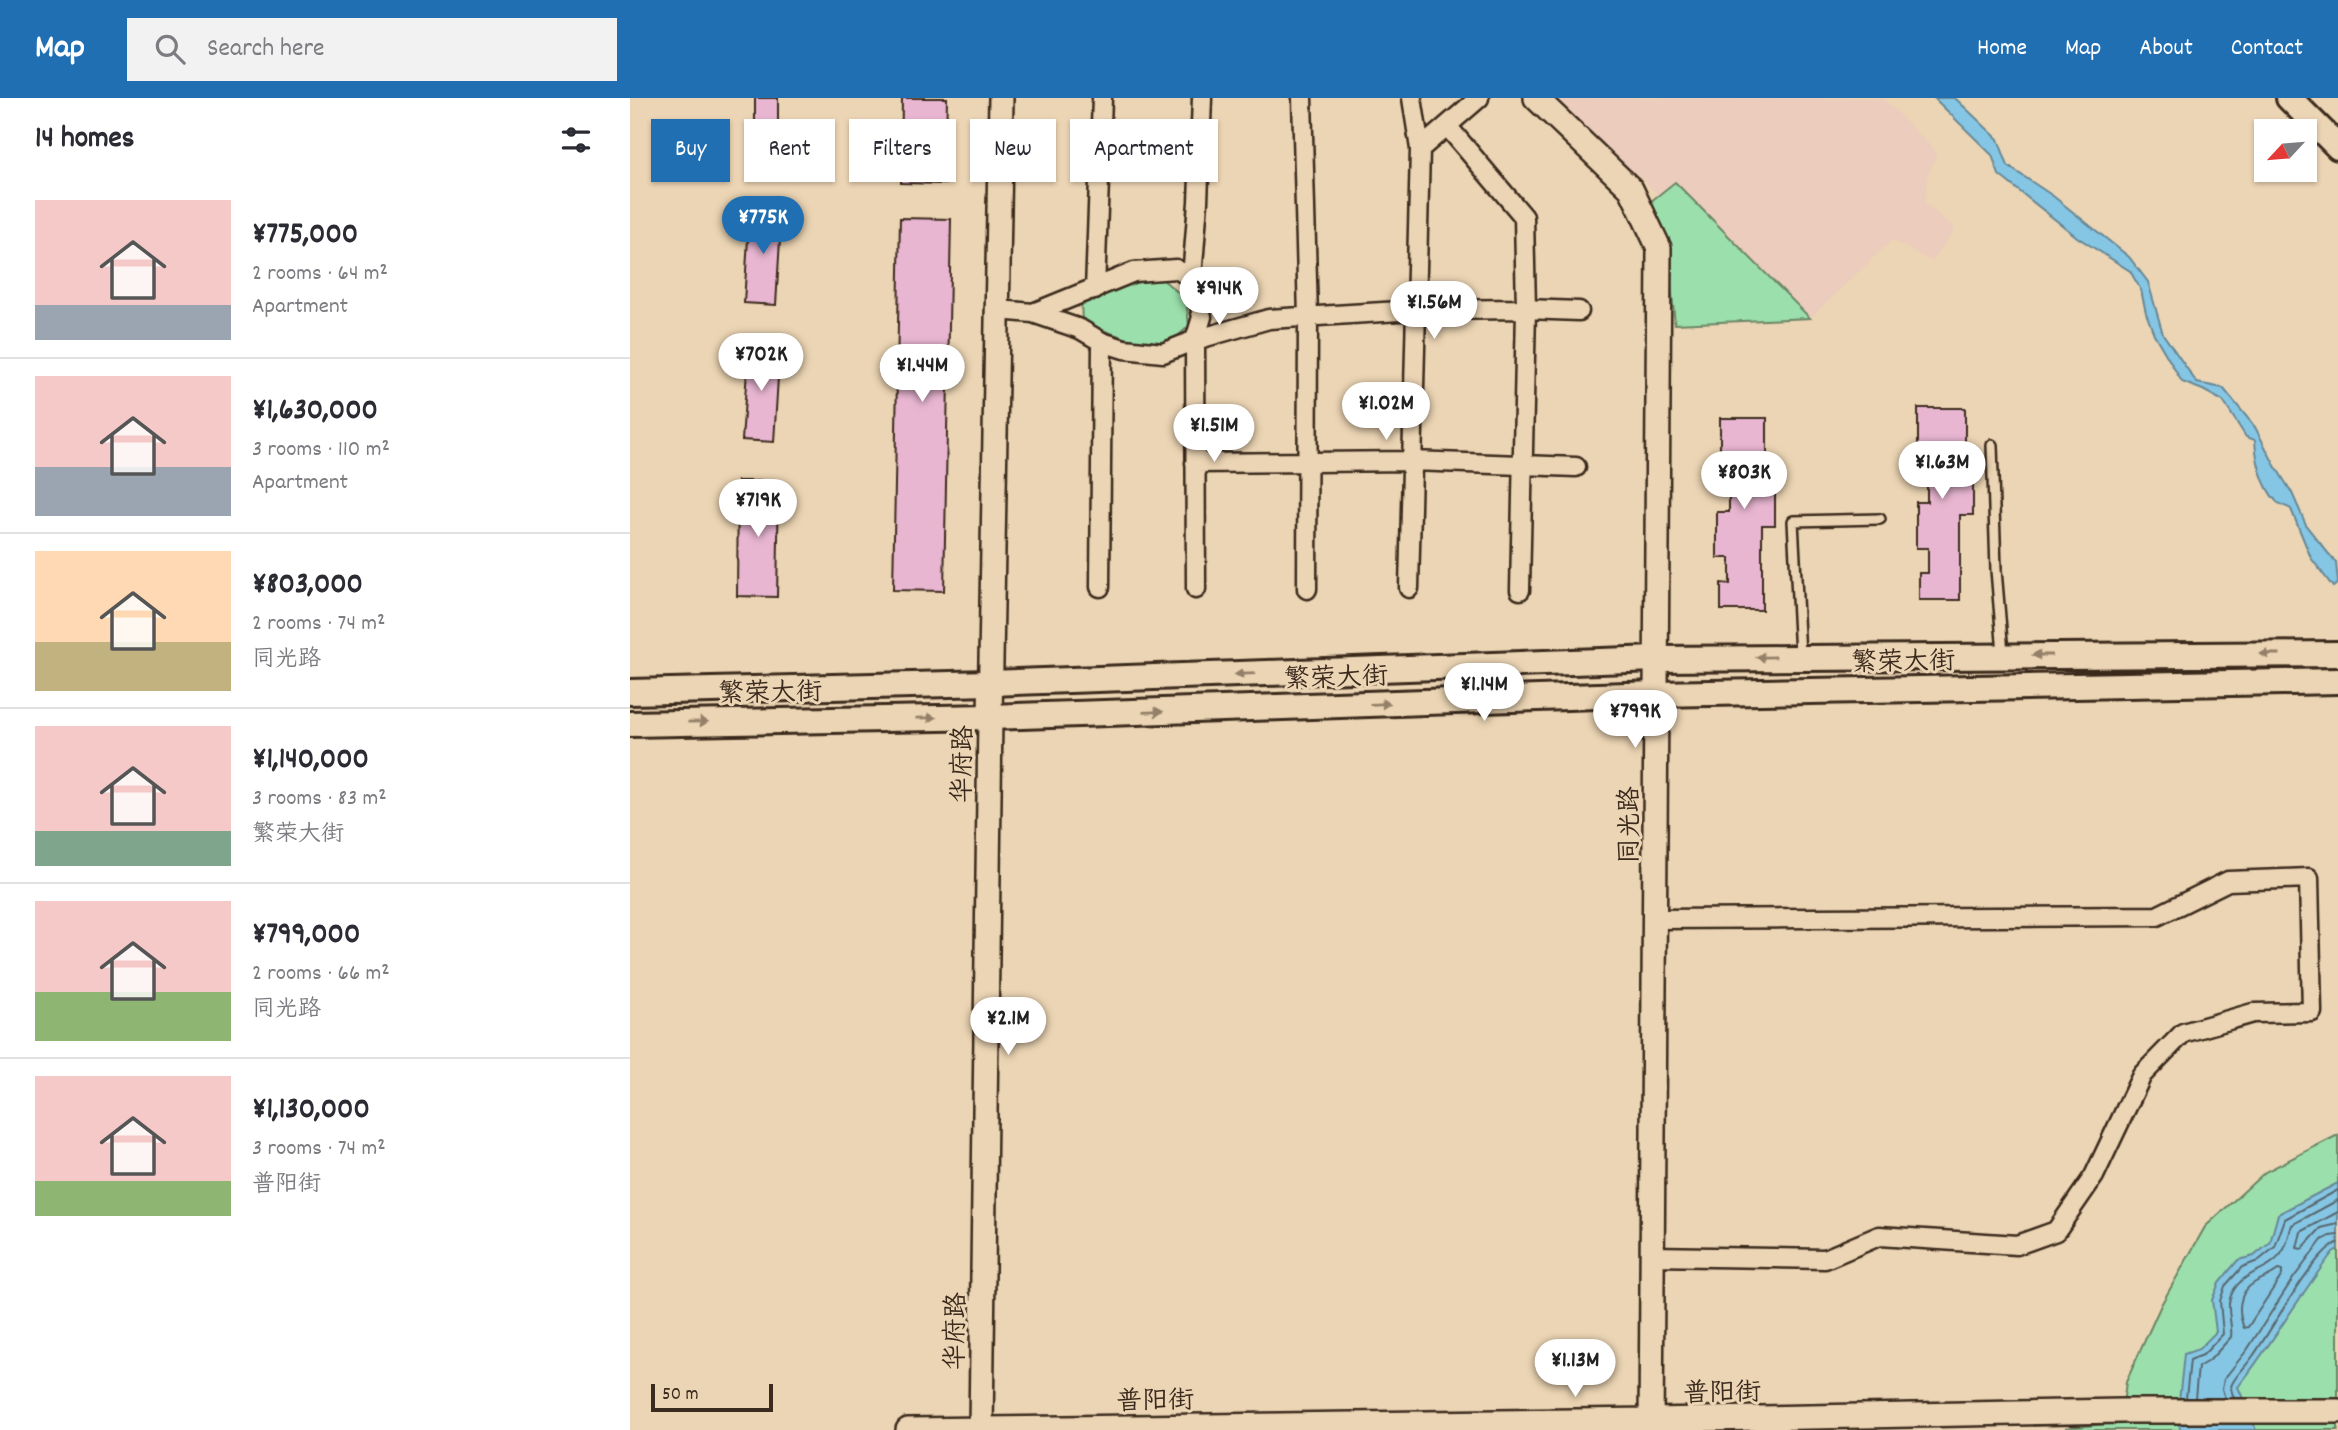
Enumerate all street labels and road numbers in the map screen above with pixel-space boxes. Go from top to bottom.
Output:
street label: 繁荣大街 [1851,644,1955,683]
street label: 繁荣大街 [1284,659,1389,700]
street label: 繁荣大街 [718,675,822,714]
street label: 华府路 [945,725,984,803]
street label: 同光路 [1613,786,1650,864]
street label: 华府路 [938,1292,977,1370]
street label: 普阳街 [1683,1375,1761,1414]
street label: 普阳街 [1116,1383,1194,1422]

